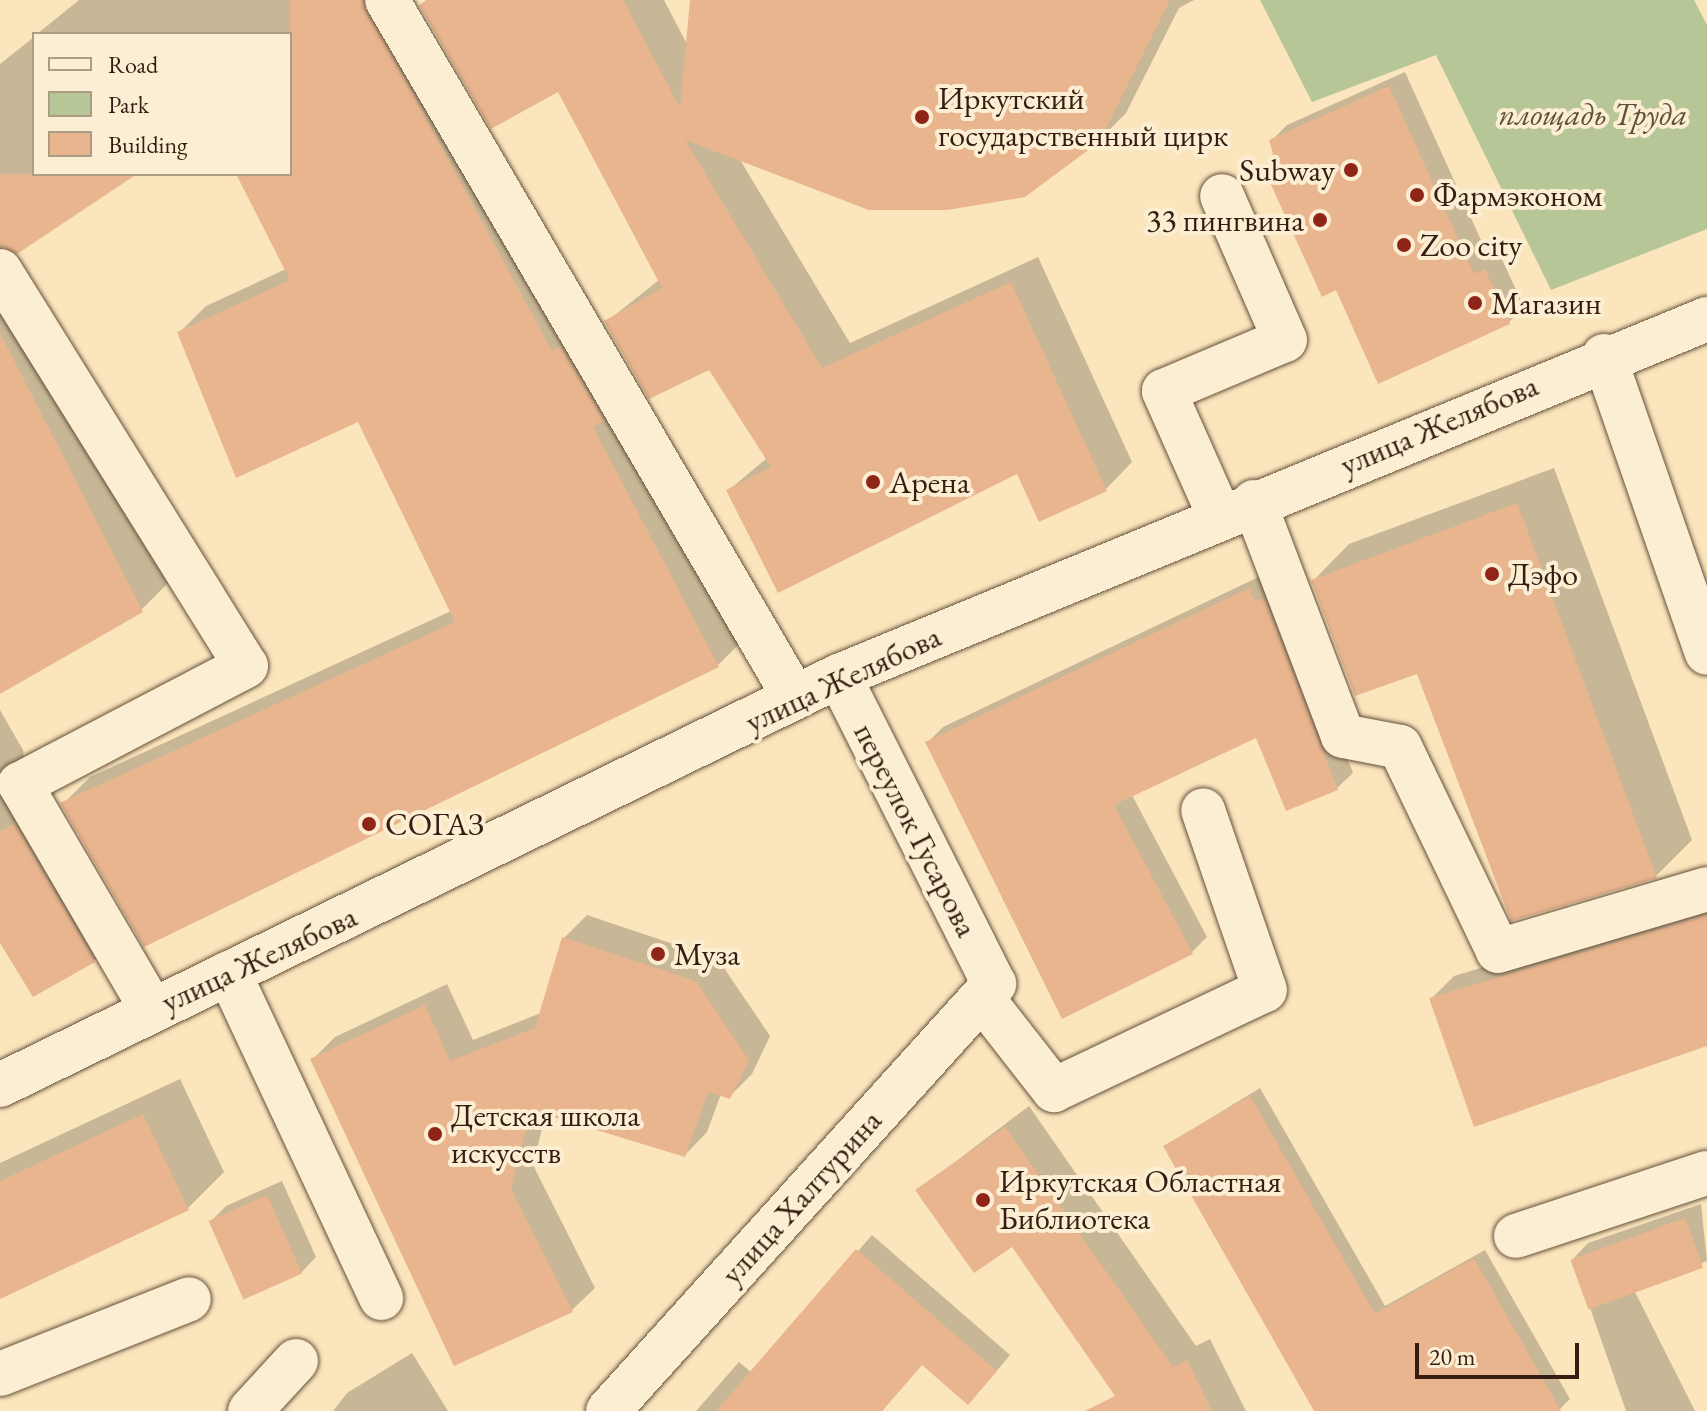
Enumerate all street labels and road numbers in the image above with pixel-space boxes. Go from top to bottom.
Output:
street label: улица Желябова [1334,366,1544,484]
street label: улица Желябова [739,617,947,741]
street label: переулок Гусарова [846,717,986,943]
street label: улица Желябова [155,897,363,1021]
street label: улица Халтурина [712,1102,890,1292]

